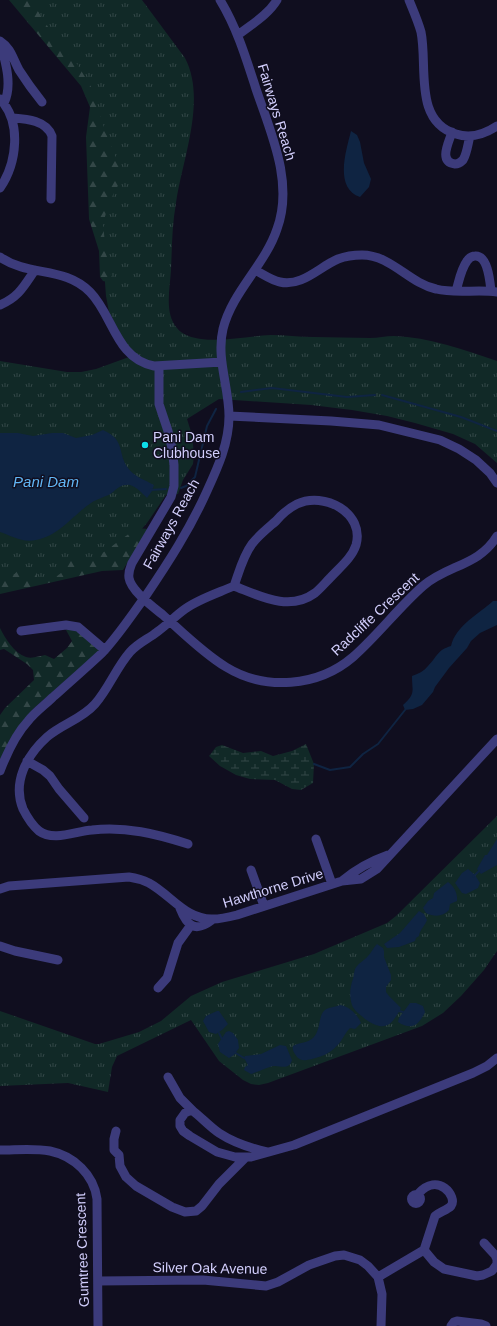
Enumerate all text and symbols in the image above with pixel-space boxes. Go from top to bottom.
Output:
street label: Fairways Reach [255,62,299,162]
place label: Pani Dam Clubhouse [153,429,220,461]
marker: Pani Dam Clubhouse [140,440,150,450]
water label: Pani Dam [13,473,79,490]
street label: Fairways Reach [140,476,202,572]
street label: Radcliffe Crescent [328,569,422,659]
street label: Hawthorne Drive [221,865,325,911]
street label: Gumtree Crescent [72,1192,92,1307]
street label: Silver Oak Avenue [152,1259,268,1277]

